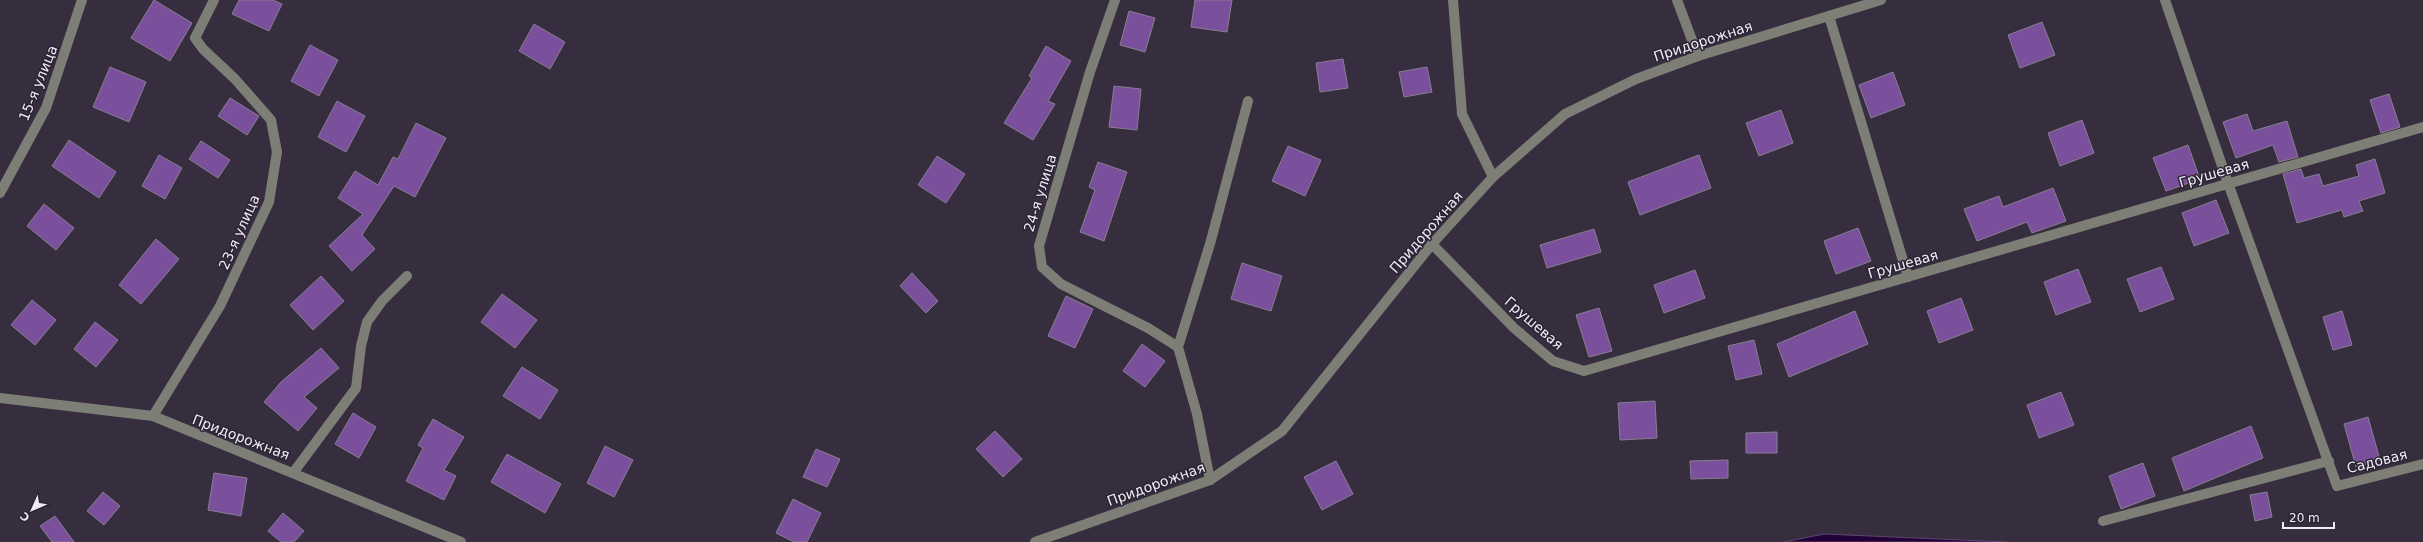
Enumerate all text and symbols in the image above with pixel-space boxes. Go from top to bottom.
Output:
street label: Придорожная [1652,17,1754,65]
street label: 15-я улица [16,43,60,123]
street label: 24-я улица [1021,152,1059,234]
street label: Грушевая [2177,155,2251,191]
street label: Придорожная [1386,188,1466,276]
street label: 23-я улица [215,192,263,272]
street label: Грушевая [1866,246,1940,282]
street label: Грушевая [1501,293,1567,353]
street label: Придорожная [190,411,292,463]
street label: Садовая [2345,446,2409,476]
street label: Придорожная [1105,459,1207,509]
north arrow [12,490,52,530]
scale bar [2283,504,2334,530]
text: С [18,509,33,524]
text: 20 m [2289,511,2320,525]

